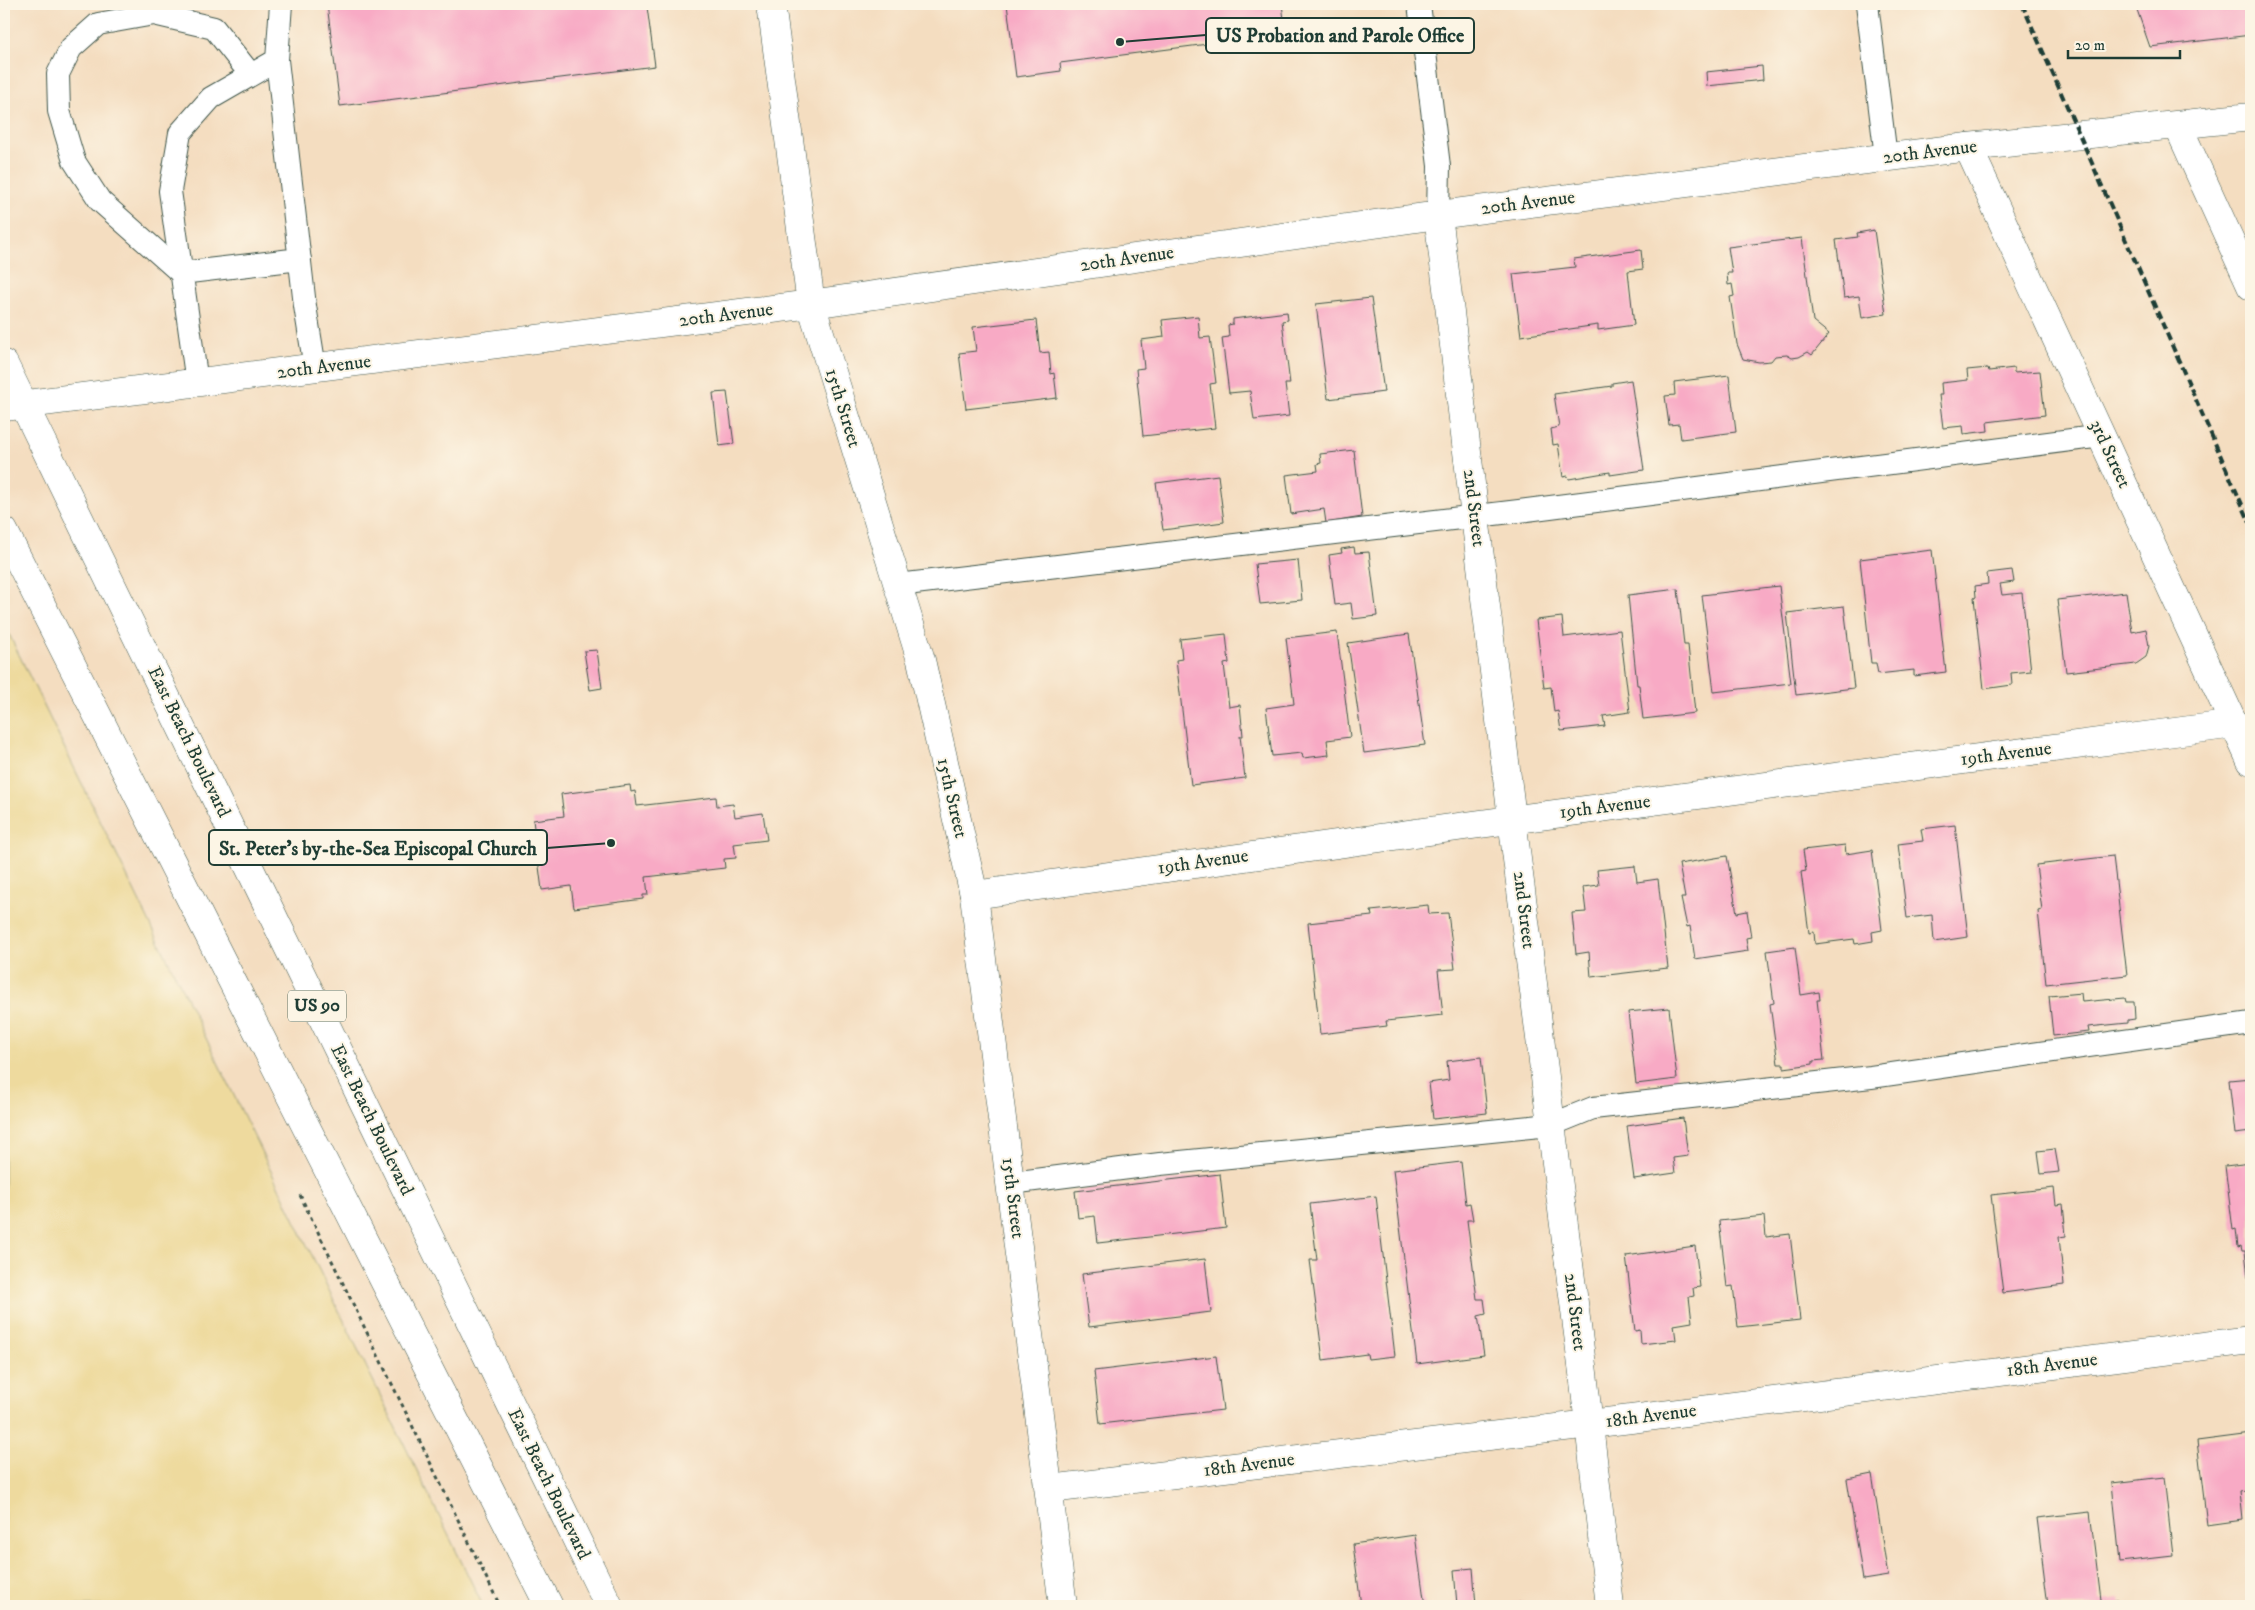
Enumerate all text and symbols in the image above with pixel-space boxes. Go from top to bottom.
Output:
callout: US Probation and Parole Office [1206,18,1474,53]
text: US Probation and Parole Office [1216,24,1465,49]
scale bar [2068,28,2180,60]
text: 20 m [2075,36,2105,55]
street label: 20th Avenue [1882,135,1978,169]
street label: 20th Avenue [1480,186,1576,220]
street label: 20th Avenue [1079,241,1175,277]
street label: 20th Avenue [678,298,774,332]
street label: 20th Avenue [276,350,372,384]
street label: 15th Street [820,366,866,450]
street label: 3rd Street [2084,416,2136,492]
street label: 2nd Street [1458,468,1490,548]
street label: East Beach Boulevard [142,663,236,822]
street label: 19th Avenue [1959,737,2053,771]
street label: 15th Street [932,756,972,840]
street label: 19th Avenue [1558,790,1652,824]
callout: St. Peter's by-the-Sea Episcopal Church [209,830,547,865]
text: St. Peter's by-the-Sea Episcopal Church [219,837,538,862]
street label: 19th Avenue [1156,844,1250,880]
street label: 2nd Street [1508,870,1540,950]
road number: US 90 [288,990,346,1021]
street label: East Beach Boulevard [325,1041,419,1200]
street label: 15th Street [997,1156,1029,1240]
street label: 2nd Street [1559,1272,1591,1352]
street label: 18th Avenue [2005,1348,2099,1382]
street label: 18th Avenue [1604,1399,1698,1433]
street label: East Beach Boulevard [502,1405,596,1564]
street label: 18th Avenue [1202,1448,1296,1482]

